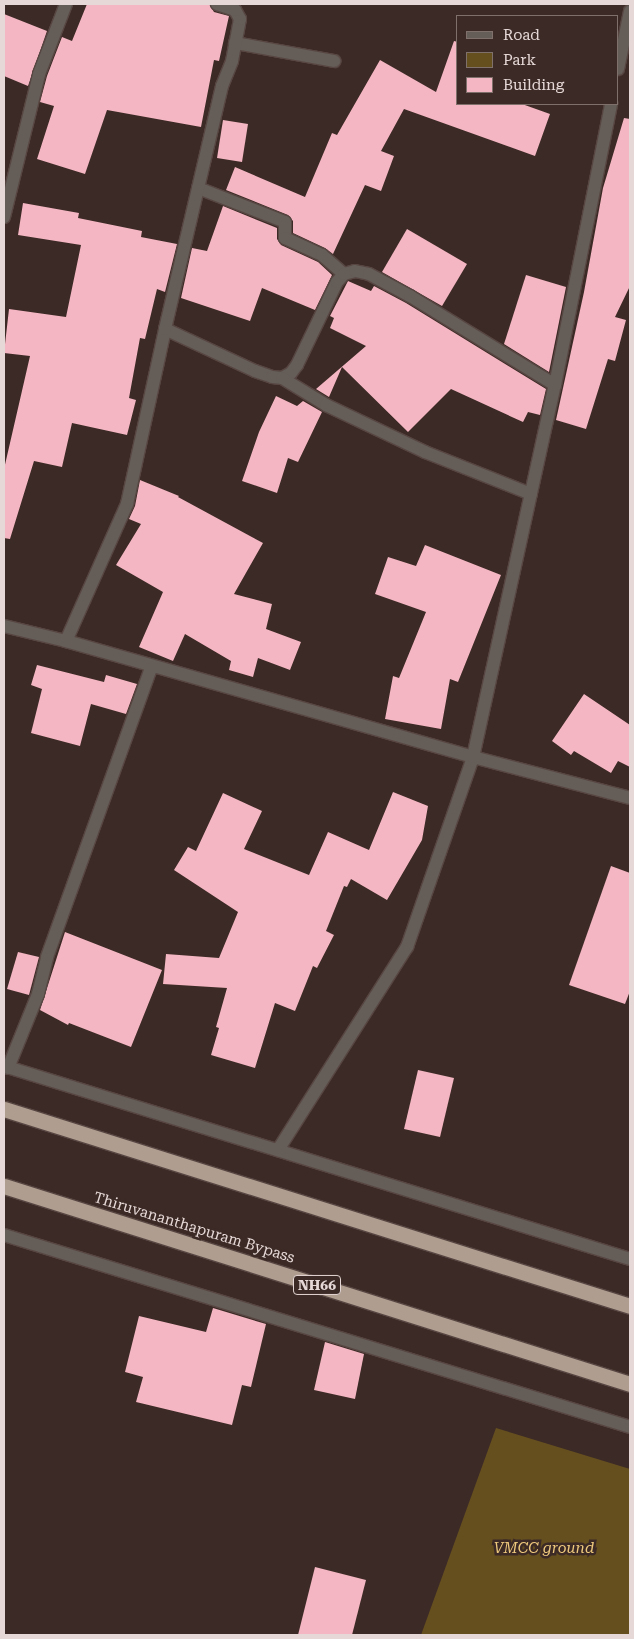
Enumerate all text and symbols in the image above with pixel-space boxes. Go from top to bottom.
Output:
legend [456,15,619,105]
text: Road [503,26,540,44]
text: Park [503,51,536,69]
text: Building [503,76,564,94]
street label: Thiruvananthapuram Bypass [91,1189,297,1267]
road number: NH66 [292,1274,342,1296]
park label: VMCC ground [494,1540,594,1558]

